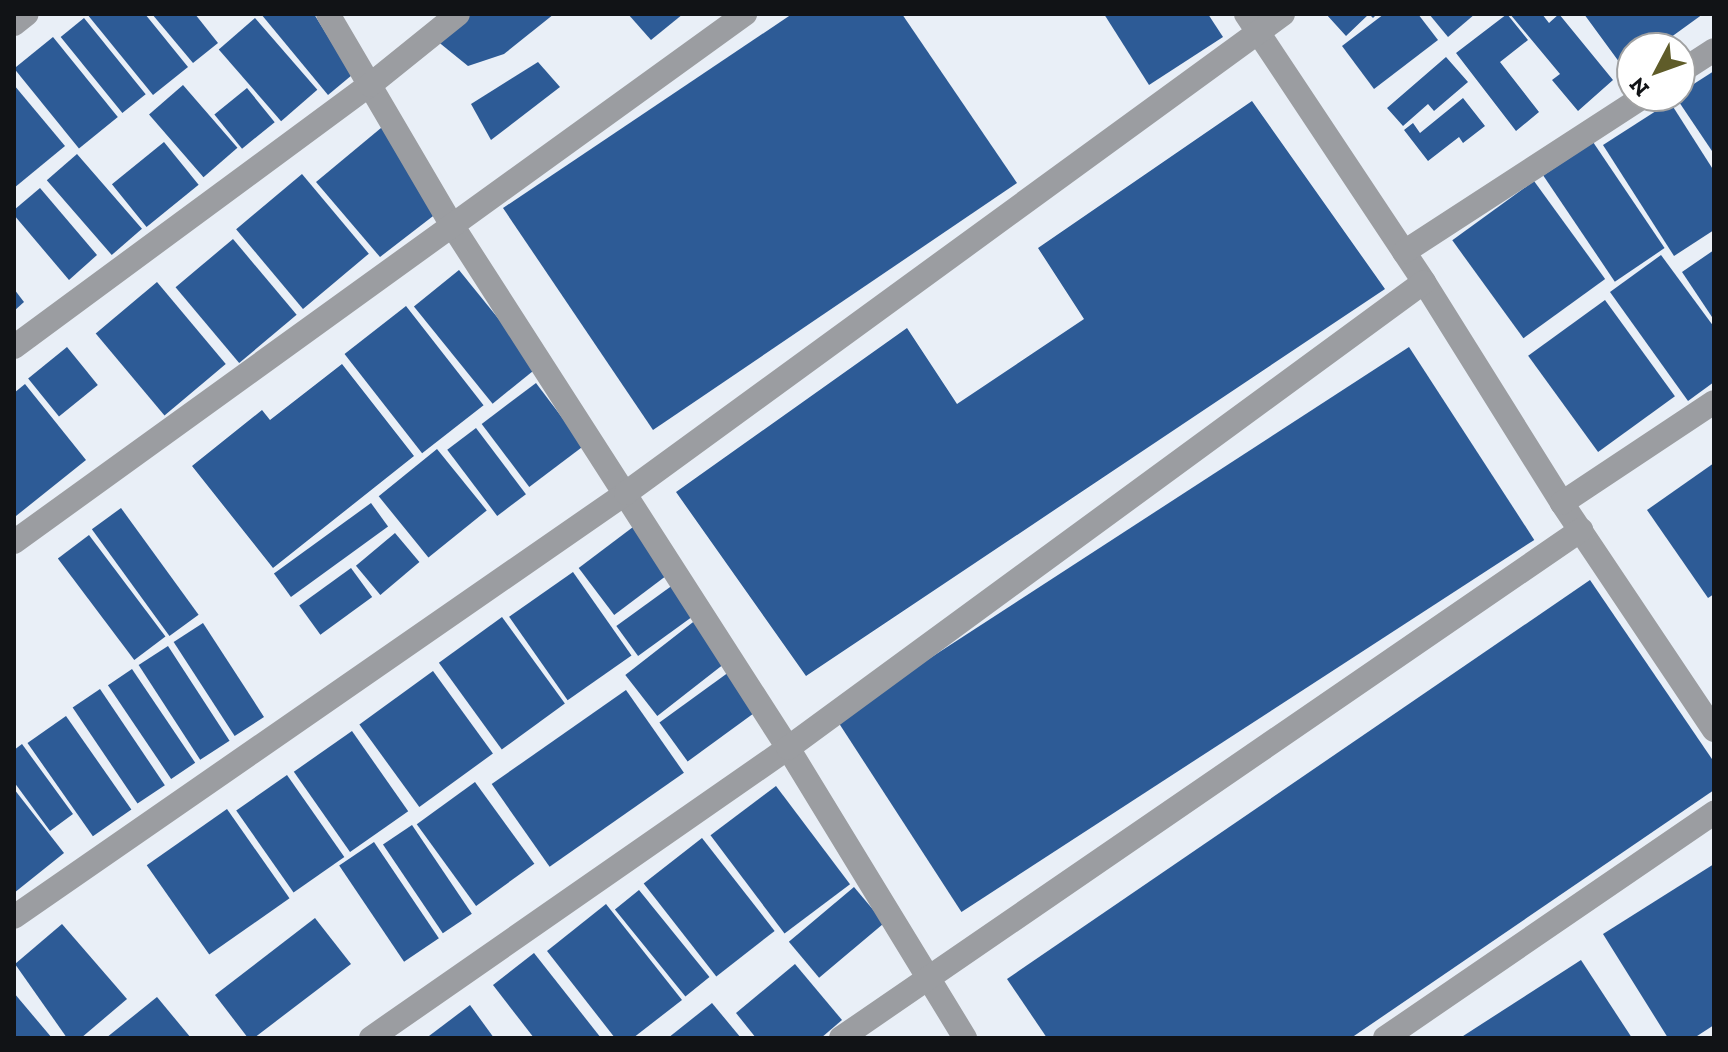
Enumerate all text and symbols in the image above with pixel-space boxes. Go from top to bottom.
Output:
north arrow [1616,32,1696,112]
text: N [1623,72,1655,102]

